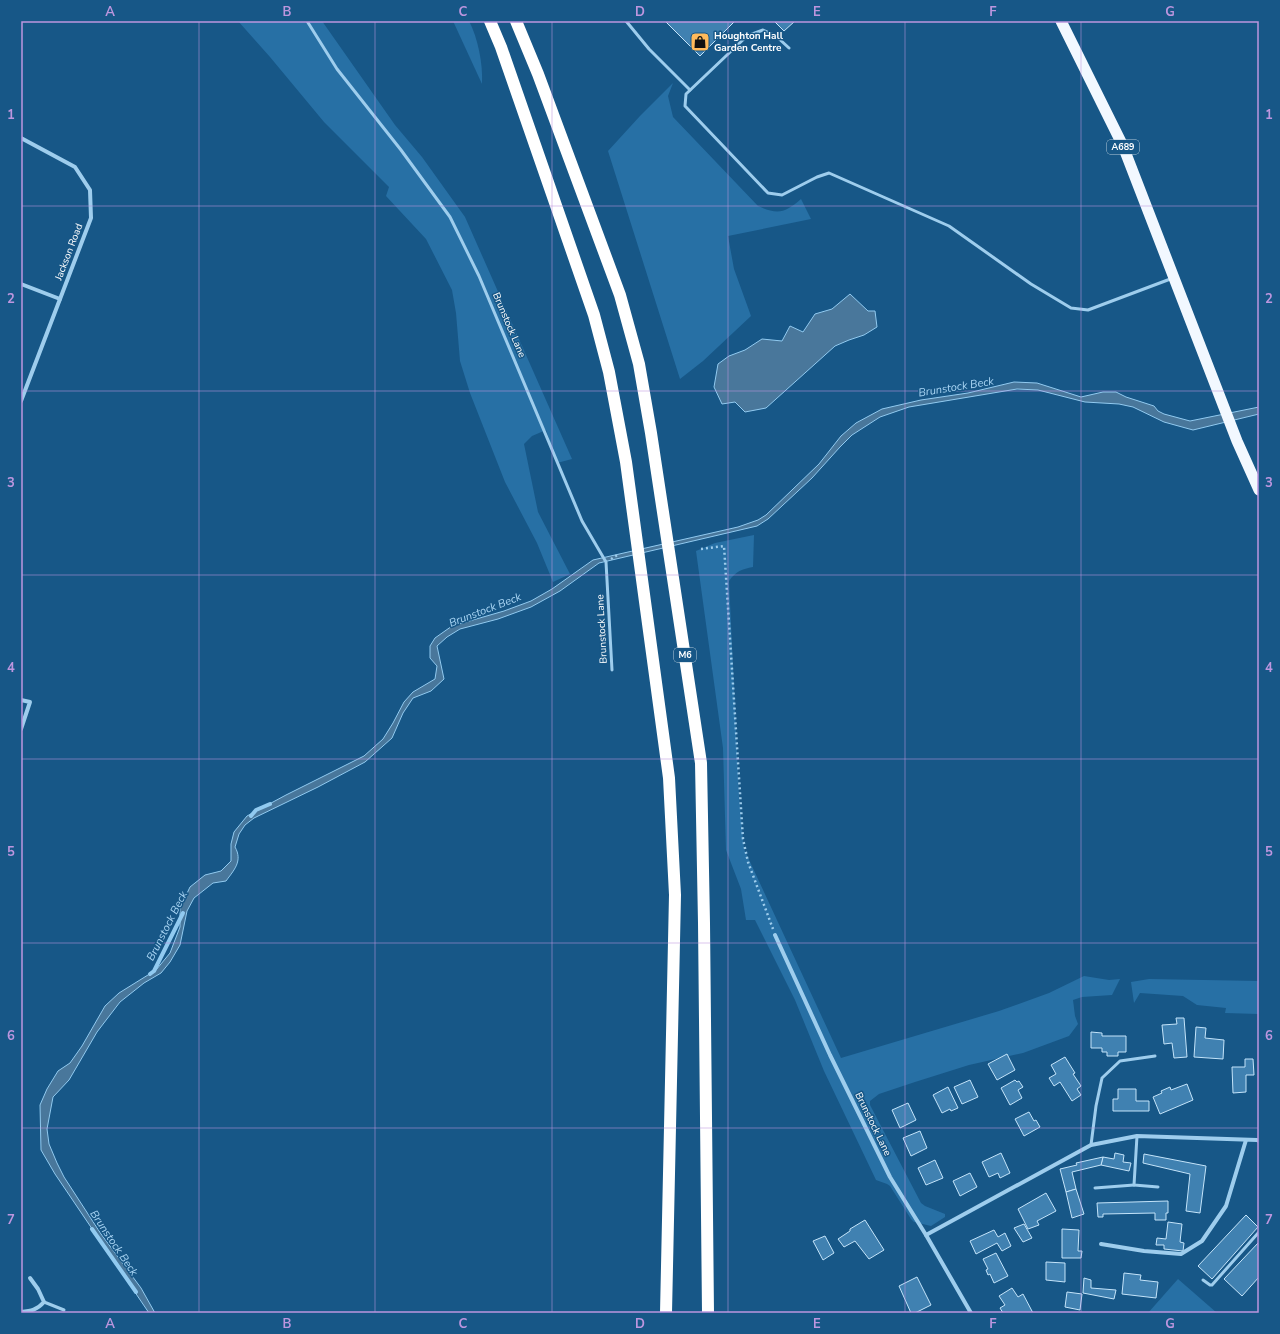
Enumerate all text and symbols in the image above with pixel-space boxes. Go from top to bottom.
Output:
text: A [105,3,115,21]
text: B [283,3,292,21]
text: C [459,3,468,21]
text: D [635,3,645,21]
text: E [813,3,821,21]
text: F [989,3,997,21]
text: G [1165,3,1175,21]
place label: Houghton Hall Garden Centre [714,29,784,55]
shop icon: Houghton Hall Garden Centre [689,31,711,53]
text: 1 [7,106,15,124]
text: 1 [1265,106,1273,124]
road number: A689 [1107,140,1139,154]
street label: Jackson Road [51,221,86,283]
text: 2 [7,290,15,308]
street label: Brunstock Lane [489,290,529,360]
text: 2 [1265,290,1273,308]
water label: Brunstock Beck [917,374,995,400]
text: 3 [7,474,15,492]
text: 3 [1265,474,1273,492]
water label: Brunstock Beck [447,589,524,631]
street label: Brunstock Lane [593,594,611,664]
road number: M6 [674,648,696,662]
text: 4 [7,659,15,677]
text: 4 [1265,659,1273,677]
text: 5 [7,843,15,861]
text: 5 [1265,843,1273,861]
water label: Brunstock Beck [143,888,191,963]
text: 6 [7,1027,15,1045]
text: 6 [1265,1027,1273,1045]
street label: Brunstock Lane [852,1090,894,1158]
water label: Brunstock Beck [86,1207,142,1279]
text: 7 [7,1211,15,1229]
text: 7 [1265,1211,1273,1229]
text: A [105,1315,115,1333]
text: B [283,1315,292,1333]
text: C [459,1315,468,1333]
text: D [635,1315,645,1333]
text: E [813,1315,821,1333]
text: F [989,1315,997,1333]
text: G [1165,1315,1175,1333]

